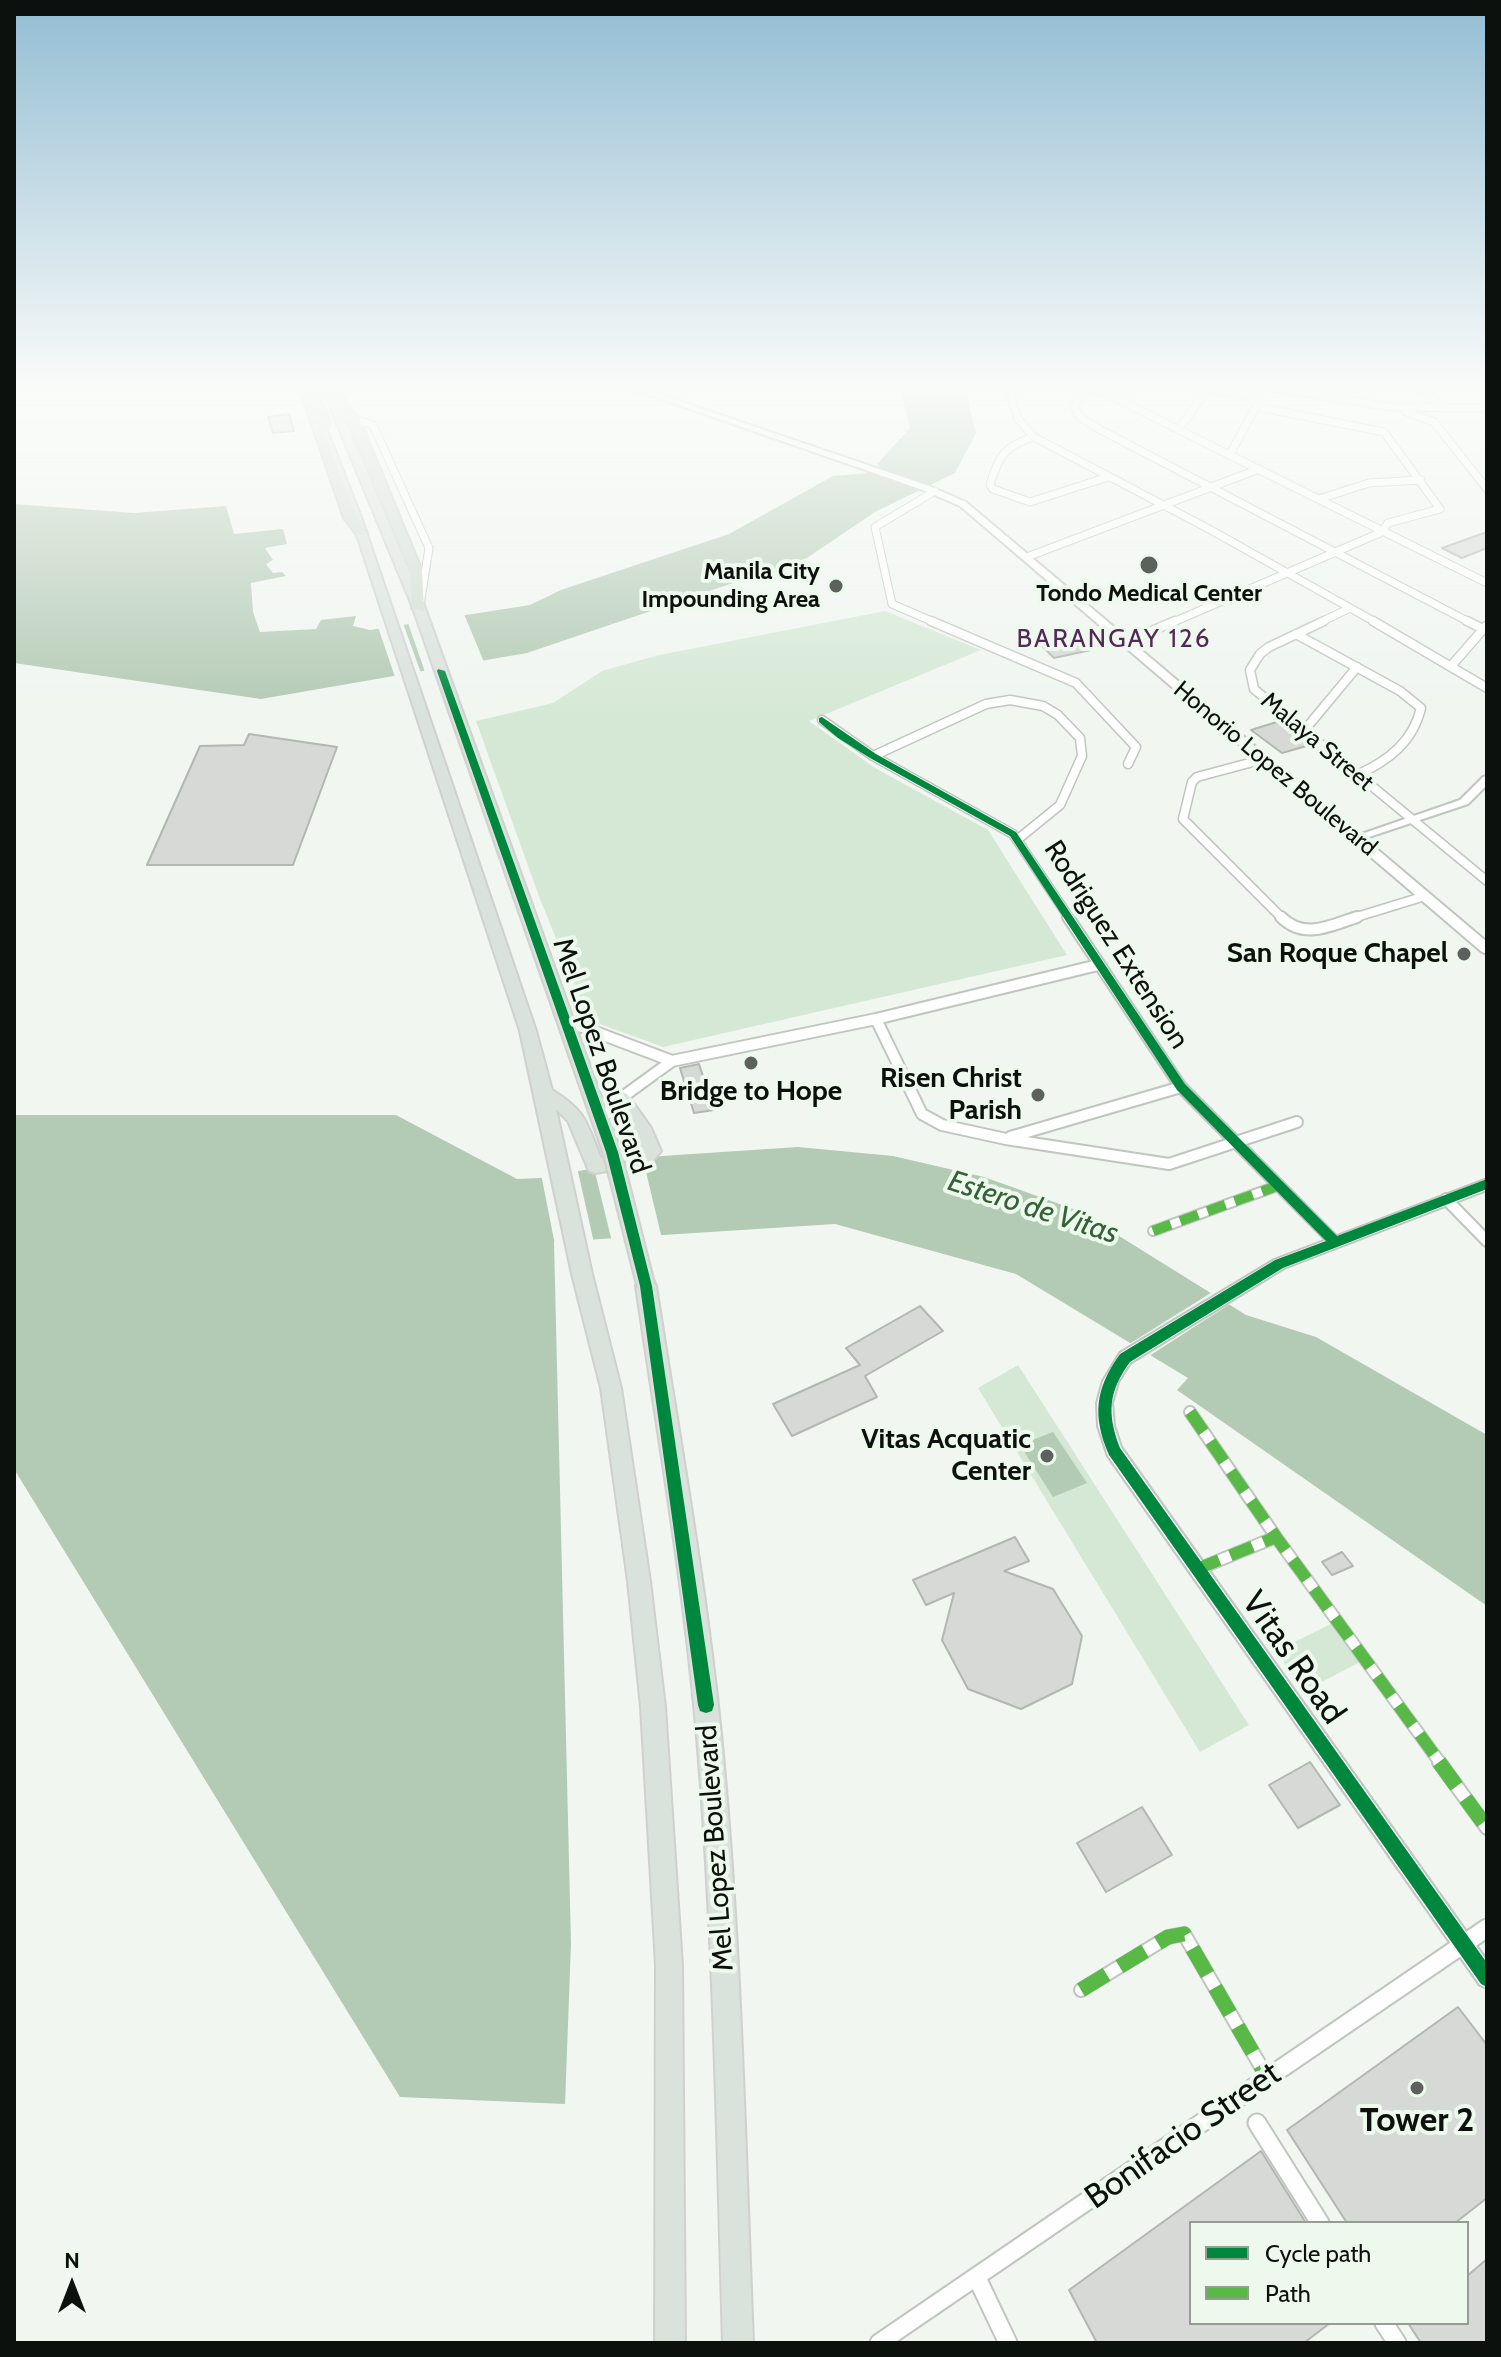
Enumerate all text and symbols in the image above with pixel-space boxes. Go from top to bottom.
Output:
marker: Tondo Medical Center [1138,554,1160,576]
place label: Manila City Impounding Area [642,558,820,614]
marker: Manila City Impounding Area [827,577,845,595]
place label: Tondo Medical Center [1036,580,1262,608]
district label: BARANGAY 126 [1017,623,1211,655]
street label: Honorio Lopez Boulevard [1167,675,1383,863]
street label: Malaya Street [1255,687,1379,797]
street label: Rodriguez Extension [1036,835,1196,1055]
street label: Mel Lopez Boulevard [545,934,657,1178]
place label: San Roque Chapel [1227,937,1448,971]
marker: San Roque Chapel [1455,945,1473,963]
marker: Bridge to Hope [742,1054,760,1072]
place label: Risen Christ Parish [880,1062,1022,1128]
place label: Bridge to Hope [660,1075,842,1109]
marker: Risen Christ Parish [1029,1086,1047,1104]
water label: Estero de Vitas [943,1164,1123,1252]
place label: Vitas Acquatic Center [861,1423,1031,1489]
marker: Vitas Acquatic Center [1038,1447,1056,1465]
street label: Vitas Road [1232,1584,1354,1732]
street label: Mel Lopez Boulevard [691,1724,741,1972]
street label: Bonifacio Street [1078,2054,1288,2218]
marker: Tower 2 [1408,2079,1426,2097]
place label: Tower 2 [1360,2101,1474,2141]
legend [1189,2221,1469,2325]
text: Cycle path [1265,2239,1371,2268]
north arrow [32,2245,112,2325]
text: N [64,2247,80,2274]
text: Path [1265,2279,1311,2308]

